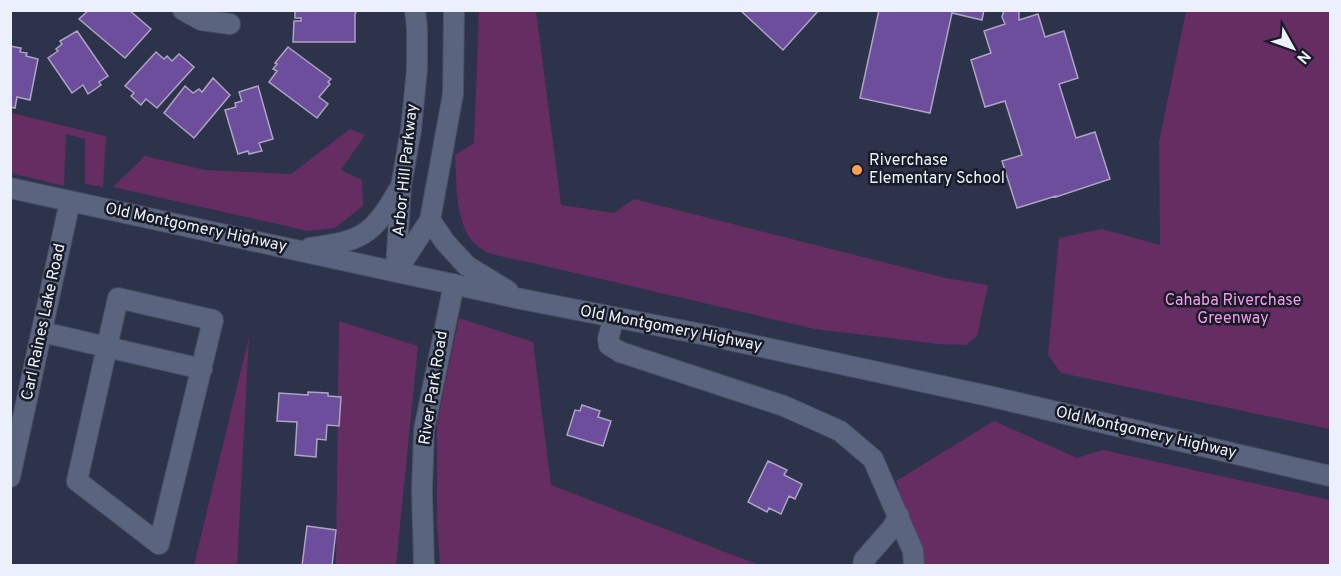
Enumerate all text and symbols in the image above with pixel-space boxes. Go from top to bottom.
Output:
north arrow [1263,18,1323,78]
text: N [1292,46,1314,67]
street label: Arbor Hill Parkway [389,103,423,237]
place label: Riverchase Elementary School [869,151,1005,189]
marker: Riverchase Elementary School [850,163,864,177]
street label: Old Montgomery Highway [103,199,289,257]
street label: Carl Raines Lake Road [18,242,70,402]
park label: Cahaba Riverchase Greenway [1165,291,1301,329]
street label: Old Montgomery Highway [578,302,764,356]
street label: River Park Road [415,329,453,447]
street label: Old Montgomery Highway [1054,402,1238,464]

